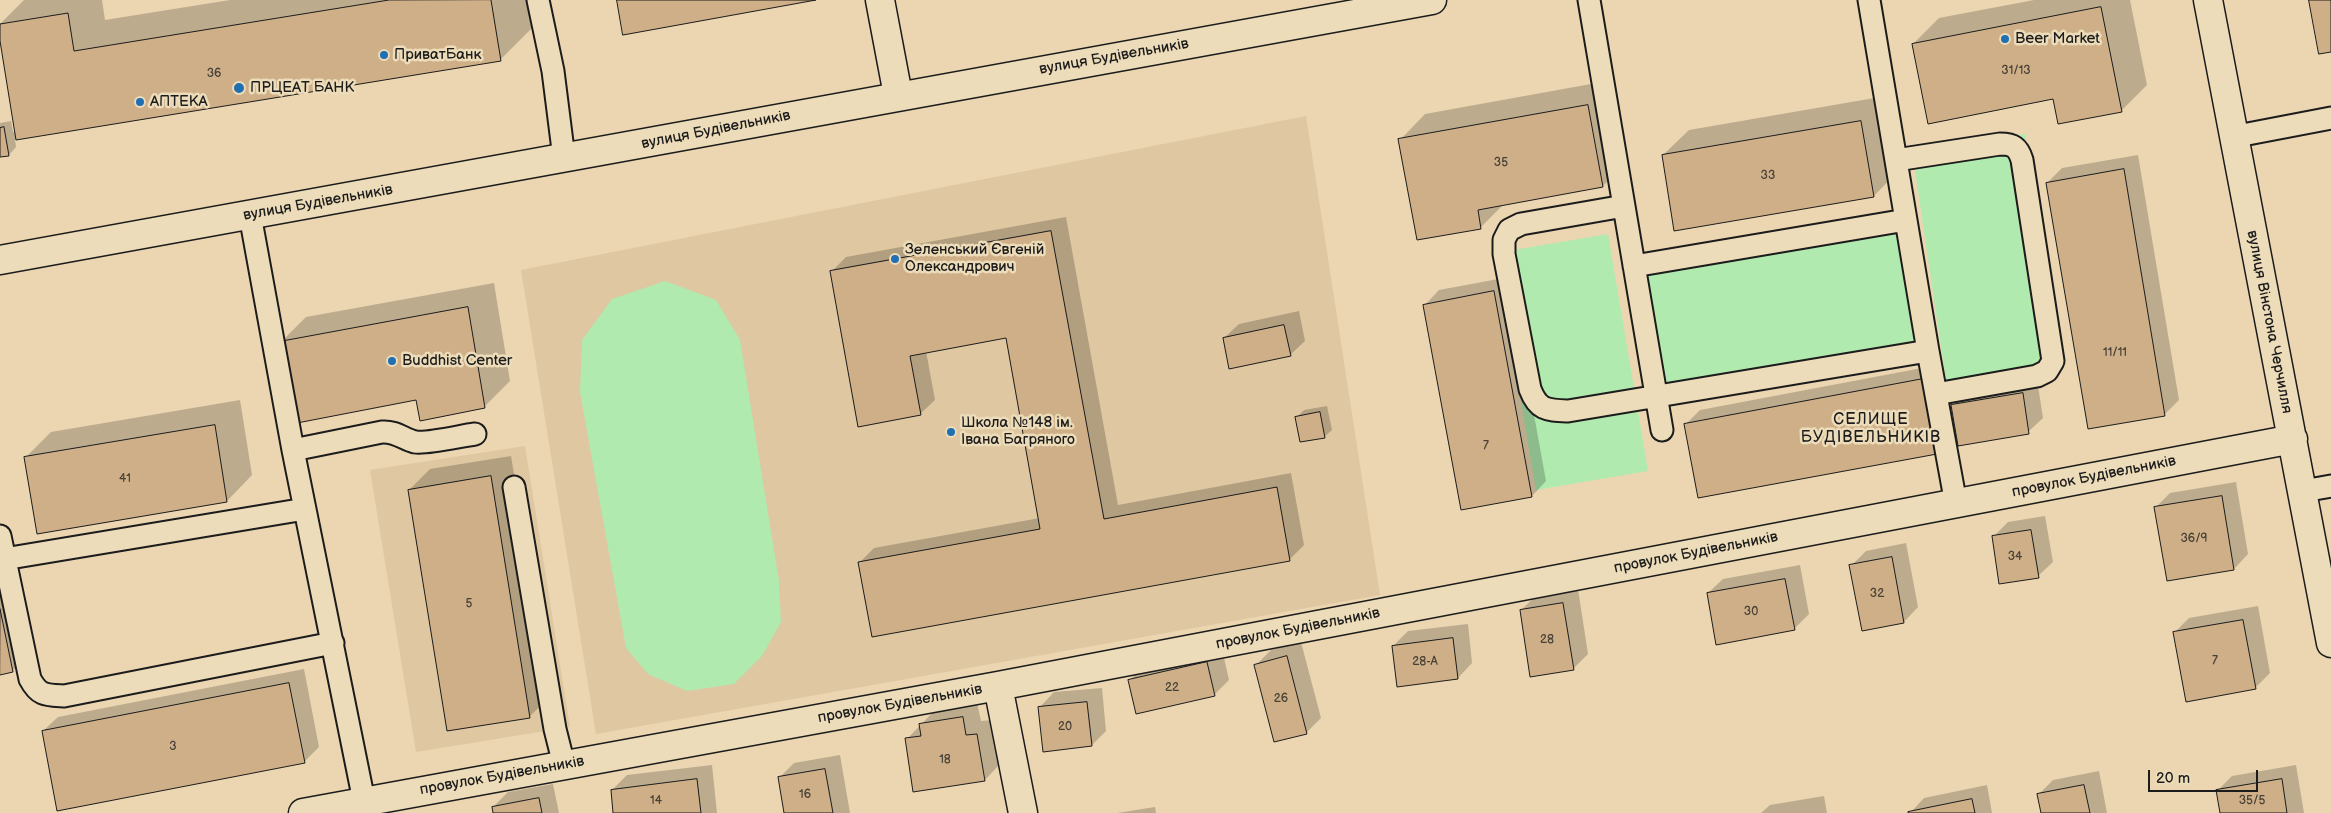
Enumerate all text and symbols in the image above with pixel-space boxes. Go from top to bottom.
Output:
place label: Beer Market [2015,30,2100,48]
marker: Beer Market [1999,33,2011,45]
street label: вулиця Будівельників [1038,35,1190,79]
place label: ПриватБанк [394,46,481,64]
marker: ПриватБанк [378,49,390,61]
house number: 31/13 [2001,64,2031,78]
house number: 36 [207,67,221,81]
place label: ПРЦЕАТ БАНК [250,79,354,97]
marker: ПРЦЕАТ БАНК [232,81,246,95]
place label: АПТЕКА [150,93,208,111]
marker: АПТЕКА [134,96,146,108]
street label: вулиця Будівельників [640,107,792,153]
house number: 35 [1494,156,1508,170]
house number: 33 [1761,169,1775,183]
street label: вулиця Будівельників [242,181,394,225]
street label: вулиця Вінстона Черчилля [2242,229,2296,415]
place label: Зеленський Євгеній Олександрович [905,241,1044,276]
marker: Зеленський Євгеній Олександрович [889,253,901,265]
house number: 11/11 [2103,346,2127,360]
place label: Buddhist Center [402,352,512,370]
marker: Buddhist Center [386,355,398,367]
district label: СЕЛИЩЕ БУДІВЕЛЬНИКІВ [1799,410,1943,448]
place label: Школа №148 ім. Івана Багряного [961,414,1075,449]
marker: Школа №148 ім. Івана Багряного [945,426,957,438]
house number: 7 [1483,439,1489,453]
street label: провулок Будівельників [2010,452,2178,502]
house number: 41 [119,472,131,486]
street label: провулок Будівельників [1612,528,1780,578]
house number: 36/9 [2180,532,2208,546]
house number: 34 [2008,550,2022,564]
house number: 32 [1870,587,1884,601]
house number: 5 [466,597,472,611]
street label: провулок Будівельників [1214,604,1382,654]
house number: 30 [1744,605,1758,619]
house number: 28 [1540,633,1554,647]
house number: 7 [2212,654,2218,668]
house number: 28-А [1412,655,1438,669]
street label: провулок Будівельників [816,681,984,727]
house number: 22 [1165,681,1179,695]
house number: 26 [1274,692,1288,706]
house number: 20 [1058,720,1072,734]
house number: 3 [169,740,177,754]
street label: провулок Будівельників [418,753,586,799]
house number: 18 [939,753,951,767]
scale bar [2151,760,2261,792]
text: 20 m [2156,769,2190,788]
house number: 16 [799,788,811,802]
house number: 14 [650,794,662,808]
house number: 35/5 [2239,794,2265,808]

